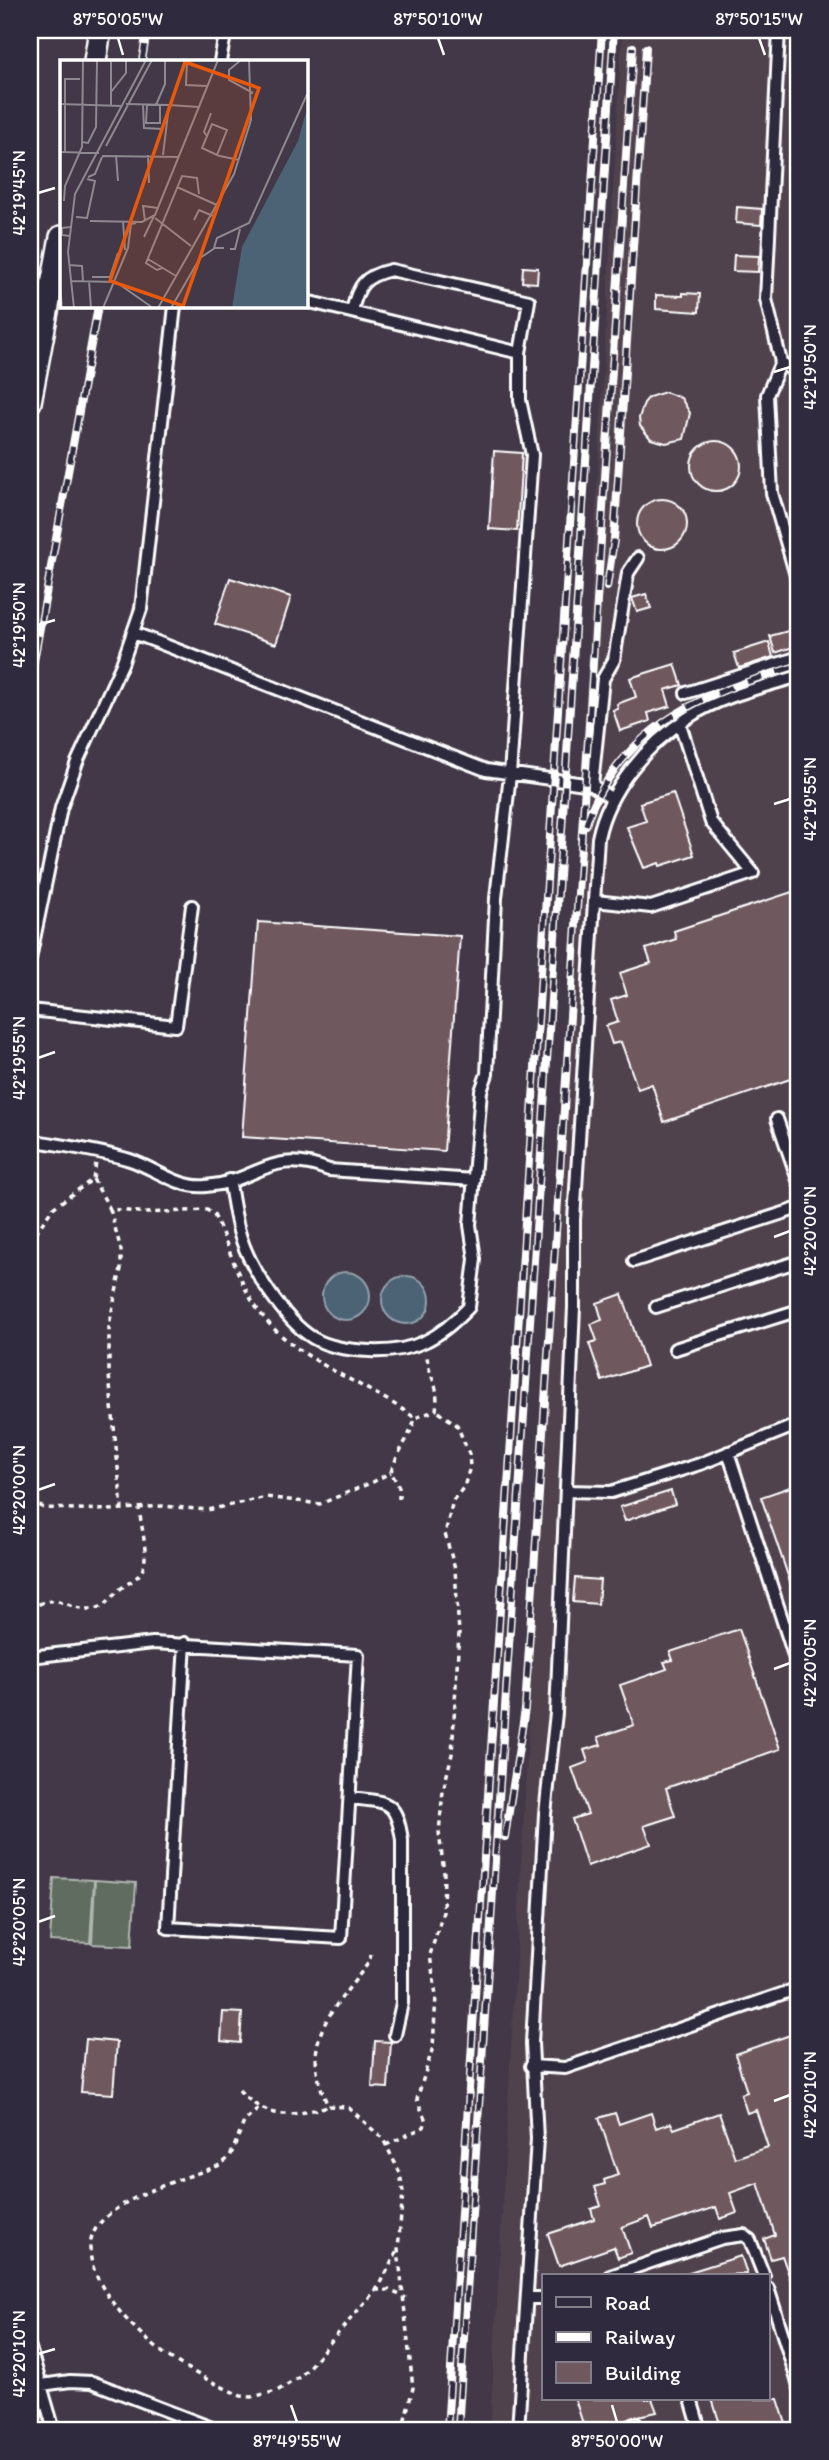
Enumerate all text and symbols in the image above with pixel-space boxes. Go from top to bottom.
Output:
text: 87°50'05"W [73,8,163,30]
text: 87°50'10"W [393,8,483,30]
text: 87°50'15"W [715,8,803,30]
inset map [60,60,308,308]
text: 42°19'45"N [8,150,30,236]
text: 42°19'50"N [799,324,821,410]
text: 42°19'50"N [8,582,30,668]
text: 42°19'55"N [799,757,821,841]
text: 42°19'55"N [8,1016,30,1100]
text: 42°20'00"N [799,1186,821,1276]
text: 42°20'00"N [8,1445,30,1535]
text: 42°20'05"N [799,1619,821,1707]
text: 42°20'05"N [8,1878,30,1966]
text: 42°20'10"N [799,2051,821,2139]
legend [542,2274,770,2400]
text: Road [605,2290,651,2315]
text: 42°20'10"N [8,2310,30,2398]
text: Railway [605,2324,675,2349]
text: Building [605,2360,681,2385]
text: 87°49'55"W [253,2430,341,2452]
text: 87°50'00"W [571,2430,663,2452]

